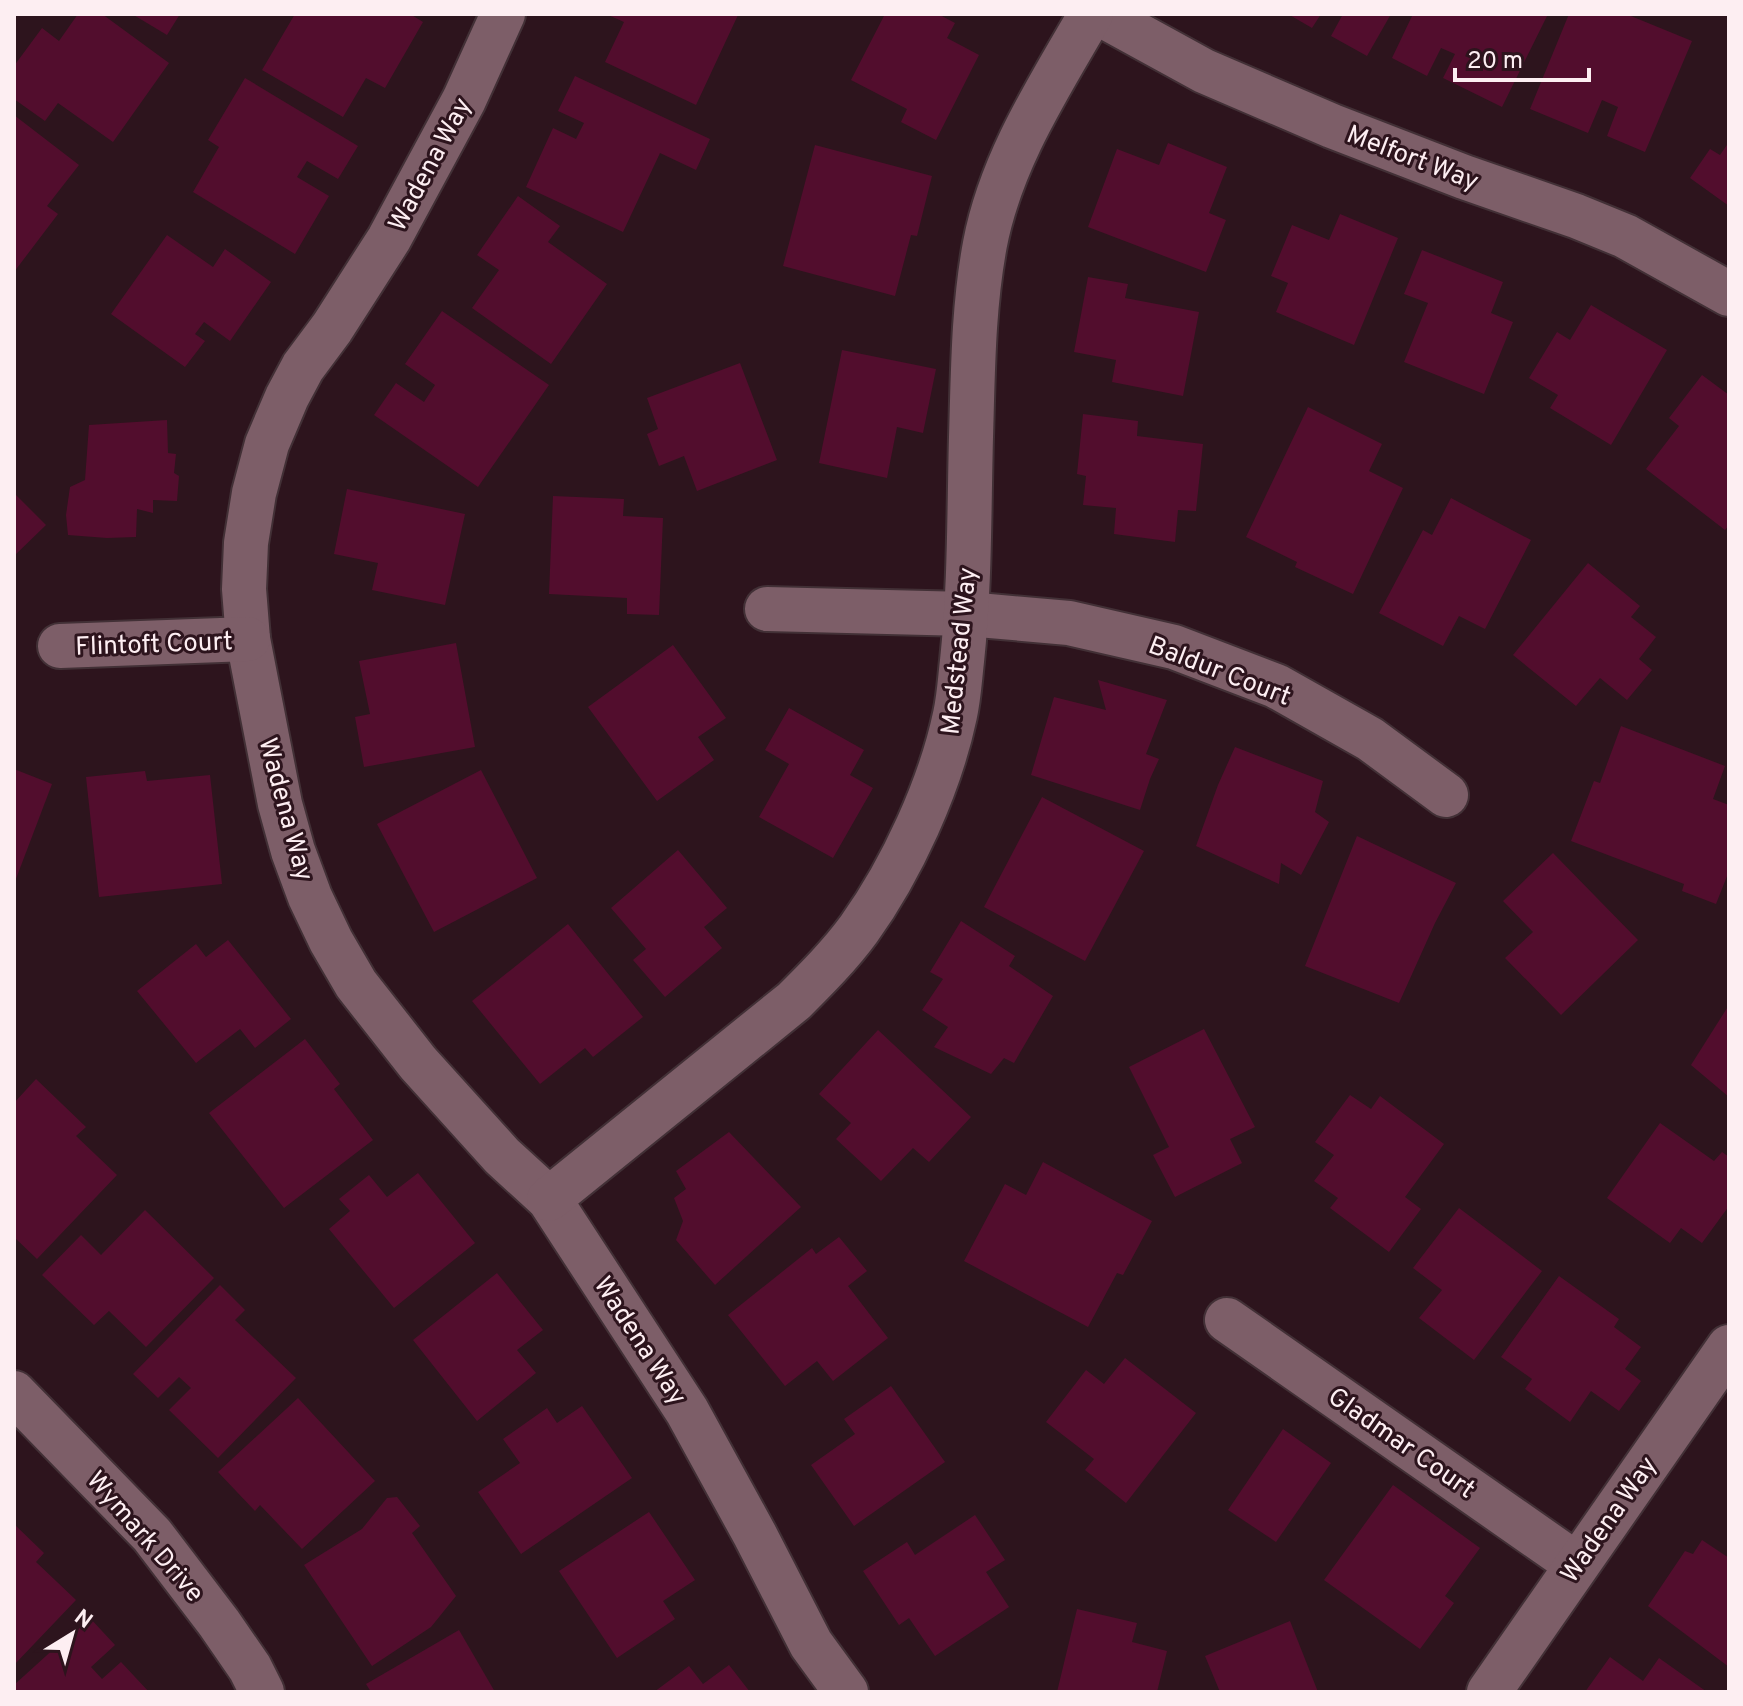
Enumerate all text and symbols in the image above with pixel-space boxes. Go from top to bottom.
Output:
scale bar [1455,32,1589,82]
text: 20 m [1467,47,1523,77]
street label: Wadena Way [382,93,480,238]
street label: Melfort Way [1341,119,1483,200]
street label: Medstead Way [935,566,986,737]
street label: Flintoft Court [75,626,233,665]
street label: Baldur Court [1143,630,1295,715]
street label: Wadena Way [250,735,320,885]
street label: Wadena Way [585,1271,693,1412]
street label: Gladmar Court [1320,1381,1481,1507]
street label: Wadena Way [1554,1451,1666,1590]
street label: Wymark Drive [78,1465,210,1610]
north arrow [32,1594,112,1674]
text: N [68,1604,97,1636]

